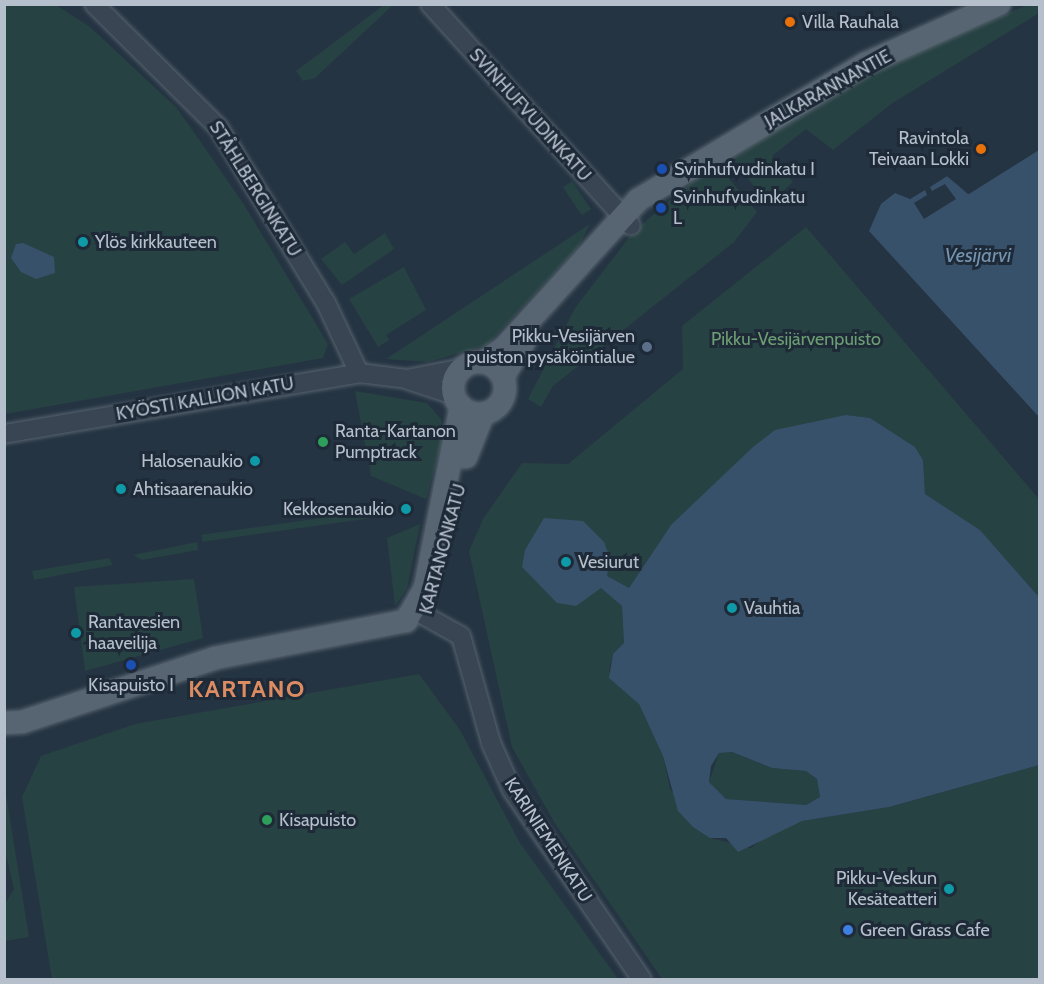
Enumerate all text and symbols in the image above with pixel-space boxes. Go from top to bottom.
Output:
place label: Villa Rauhala [802,11,899,33]
marker: Villa Rauhala [783,15,797,29]
street label: SVINHUFVUDINKATU [465,44,595,186]
street label: JALKARANNANTIE [761,45,895,133]
street label: STÅHLBERGINKATU [205,117,305,261]
place label: Ravintola Teivaan Lokki [869,128,969,170]
marker: Ravintola Teivaan Lokki [974,142,988,156]
place label: Svinhufvudinkatu I [674,158,815,180]
marker: Svinhufvudinkatu I [655,162,669,176]
place label: Svinhufvudinkatu L [673,187,805,230]
marker: Svinhufvudinkatu L [654,201,668,215]
place label: Ylös kirkkauteen [95,231,217,253]
marker: Ylös kirkkauteen [76,235,90,249]
water label: Vesijärvi [945,243,1011,267]
place label: Pikku-Vesijärven puiston pysäköintialue [467,326,635,368]
park label: Pikku-Vesijärvenpuisto [711,328,881,350]
marker: Pikku-Vesijärven puiston pysäköintialue [640,340,654,354]
street label: KYÖSTI KALLION KATU [115,373,295,425]
place label: Ranta-Kartanon Pumptrack [335,421,456,464]
marker: Ranta-Kartanon Pumptrack [316,435,330,449]
place label: Halosenaukio [141,450,243,472]
marker: Halosenaukio [248,454,262,468]
place label: Ahtisaarenaukio [133,478,253,500]
marker: Ahtisaarenaukio [114,482,128,496]
street label: KARTANONKATU [415,482,471,616]
place label: Kekkosenaukio [283,498,394,520]
marker: Kekkosenaukio [399,502,413,516]
place label: Vesiurut [578,551,639,573]
marker: Vesiurut [559,555,573,569]
place label: Vauhtia [744,597,800,619]
marker: Vauhtia [725,601,739,615]
place label: Rantavesien haaveilija [88,612,180,654]
marker: Rantavesien haaveilija [69,626,83,640]
marker: Kisapuisto I [124,658,138,672]
place label: Kisapuisto I [88,674,174,696]
district label: KARTANO [188,675,306,703]
street label: KARINIEMENKATU [500,774,596,906]
place label: Kisapuisto [279,809,356,831]
marker: Kisapuisto [260,813,274,827]
place label: Pikku-Veskun Kesäteatteri [836,868,937,910]
marker: Pikku-Veskun Kesäteatteri [942,882,956,896]
place label: Green Grass Cafe [860,919,990,941]
marker: Green Grass Cafe [841,923,855,937]

